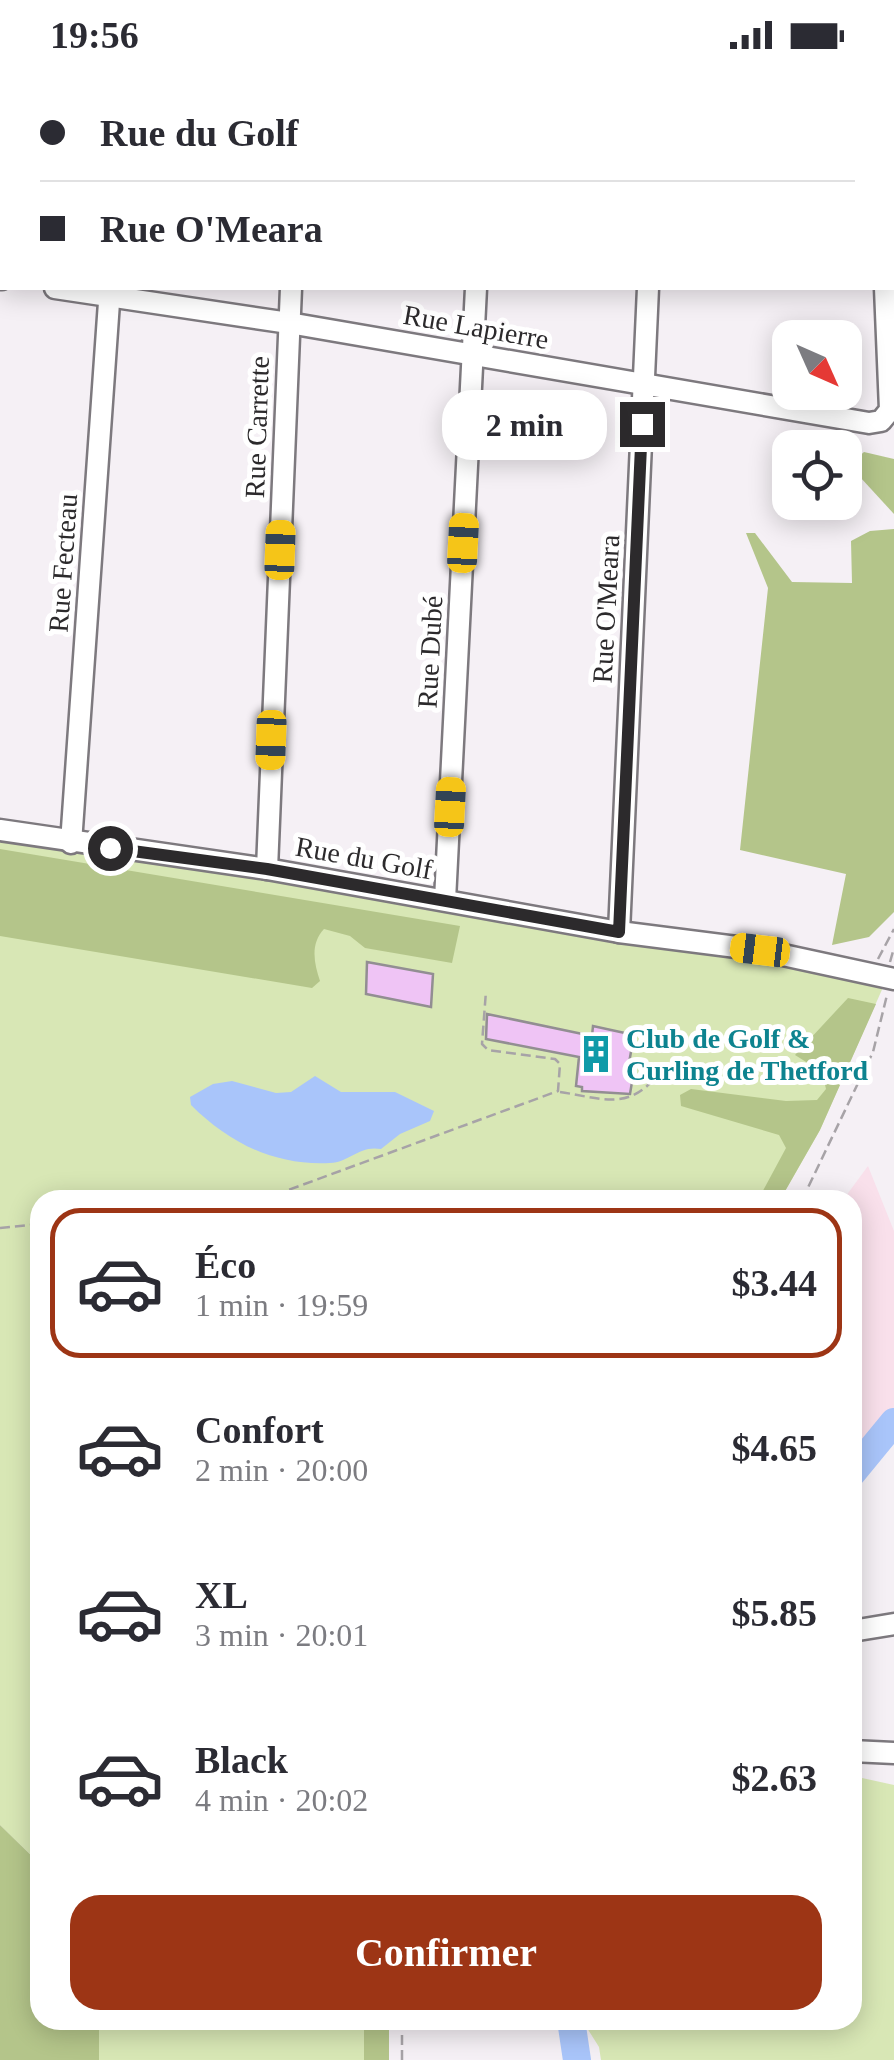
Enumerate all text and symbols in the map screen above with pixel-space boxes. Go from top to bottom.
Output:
text: 19:56 [50,14,139,56]
text: Rue du Golf [100,112,298,154]
text: Rue O'Meara [100,208,323,250]
street label: Rue Lapierre [401,299,551,355]
north arrow [772,320,862,410]
map controls [772,320,862,520]
street label: Rue Carrette [239,355,275,499]
callout: 2 min [442,389,607,459]
route end [620,402,665,447]
text: 2 min [486,407,563,443]
button: locate [772,430,862,520]
street label: Rue Fecteau [43,493,83,633]
car [446,512,480,574]
car [264,519,296,581]
street label: Rue O'Meara [587,533,625,684]
street label: Rue Dubé [412,595,448,709]
car [255,709,287,771]
car [433,776,467,838]
route start [88,826,133,871]
street label: Rue du Golf [293,831,436,885]
car [728,931,792,969]
place label: Club de Golf & Curling de Thetford [626,1023,869,1086]
building icon: Club de Golf & Curling de Thetford [575,1033,617,1075]
icon: car [75,1238,165,1328]
text: Éco [195,1244,256,1286]
text: $3.44 [732,1262,817,1304]
text: 1 min · 19:59 [195,1287,368,1323]
icon: car [75,1403,165,1493]
text: Confort [195,1409,324,1451]
text: $4.65 [732,1427,817,1469]
text: 2 min · 20:00 [195,1452,368,1488]
icon: car [75,1568,165,1658]
text: XL [195,1574,248,1616]
text: $5.85 [732,1592,817,1634]
text: 3 min · 20:01 [195,1617,368,1653]
icon: car [75,1733,165,1823]
text: Black [195,1739,288,1781]
text: $2.63 [732,1757,817,1799]
text: 4 min · 20:02 [195,1782,368,1818]
button: Confirmer [70,1895,822,2010]

